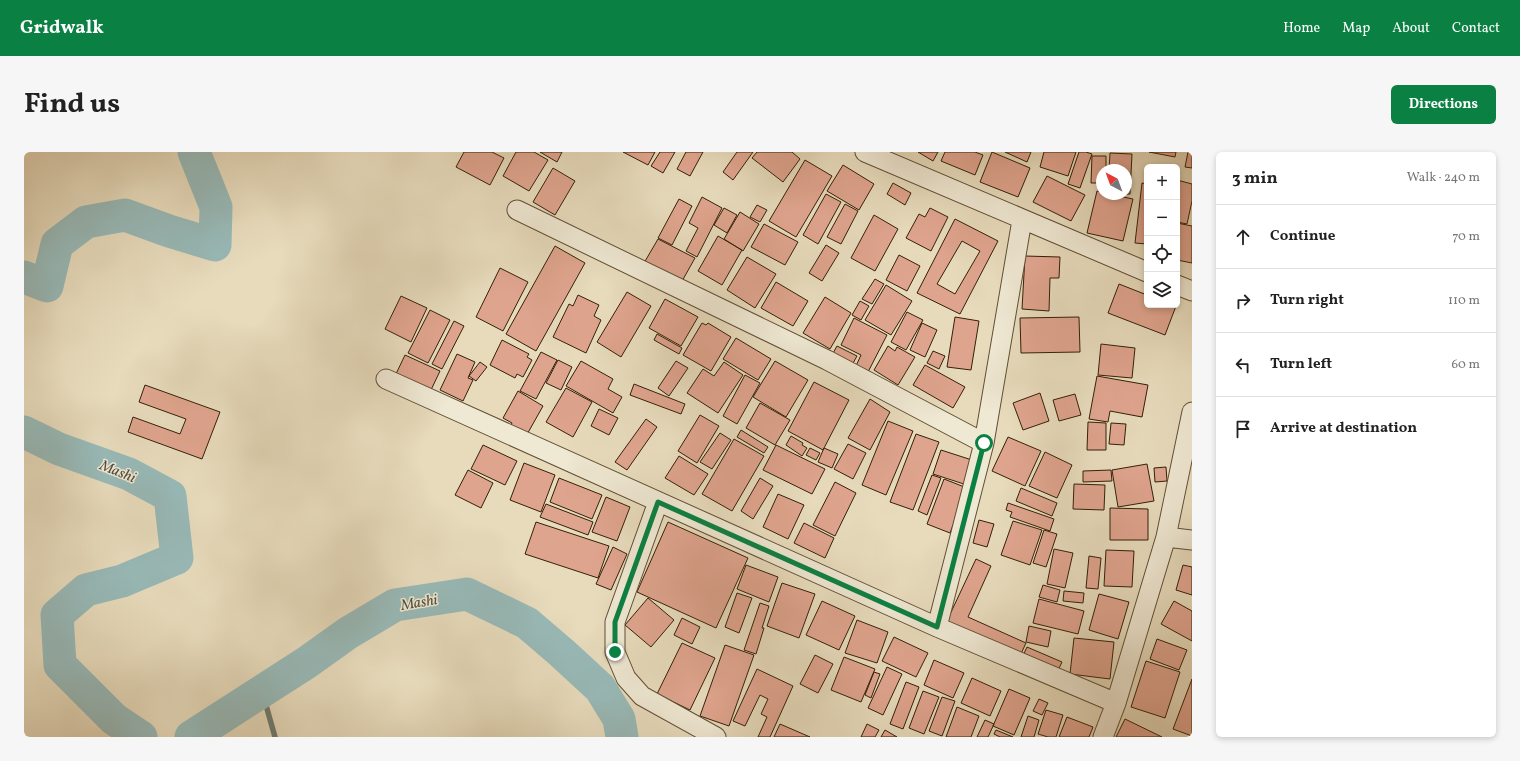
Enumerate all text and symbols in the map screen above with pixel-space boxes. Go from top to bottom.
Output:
text: Gridwalk [20,15,104,41]
text: Home [1283,19,1320,38]
text: Map [1342,19,1370,38]
text: About [1392,19,1430,38]
text: Contact [1452,19,1500,38]
text: Find us [24,85,120,124]
button: Directions [1391,85,1496,124]
north arrow [1096,164,1132,200]
map controls [1144,164,1180,308]
button: + [1144,164,1180,200]
text: 3 min [1232,167,1278,190]
text: Walk · 240 m [1407,169,1480,187]
button: − [1144,200,1180,236]
icon: ahead [1232,226,1254,248]
text: Continue [1270,226,1335,247]
text: 70 m [1452,228,1480,246]
button: locate [1144,236,1180,272]
button: layers [1144,272,1180,308]
icon: right [1232,290,1254,312]
text: Turn right [1270,290,1344,311]
text: 110 m [1448,292,1480,310]
icon: left [1232,354,1254,376]
text: Turn left [1270,354,1332,375]
text: 60 m [1452,356,1480,374]
icon: arrive [1232,418,1254,440]
text: Arrive at destination [1270,418,1417,439]
route start [975,434,993,452]
water label: Mashi [96,455,139,489]
water label: Mashi [398,590,439,617]
route end [606,643,624,661]

